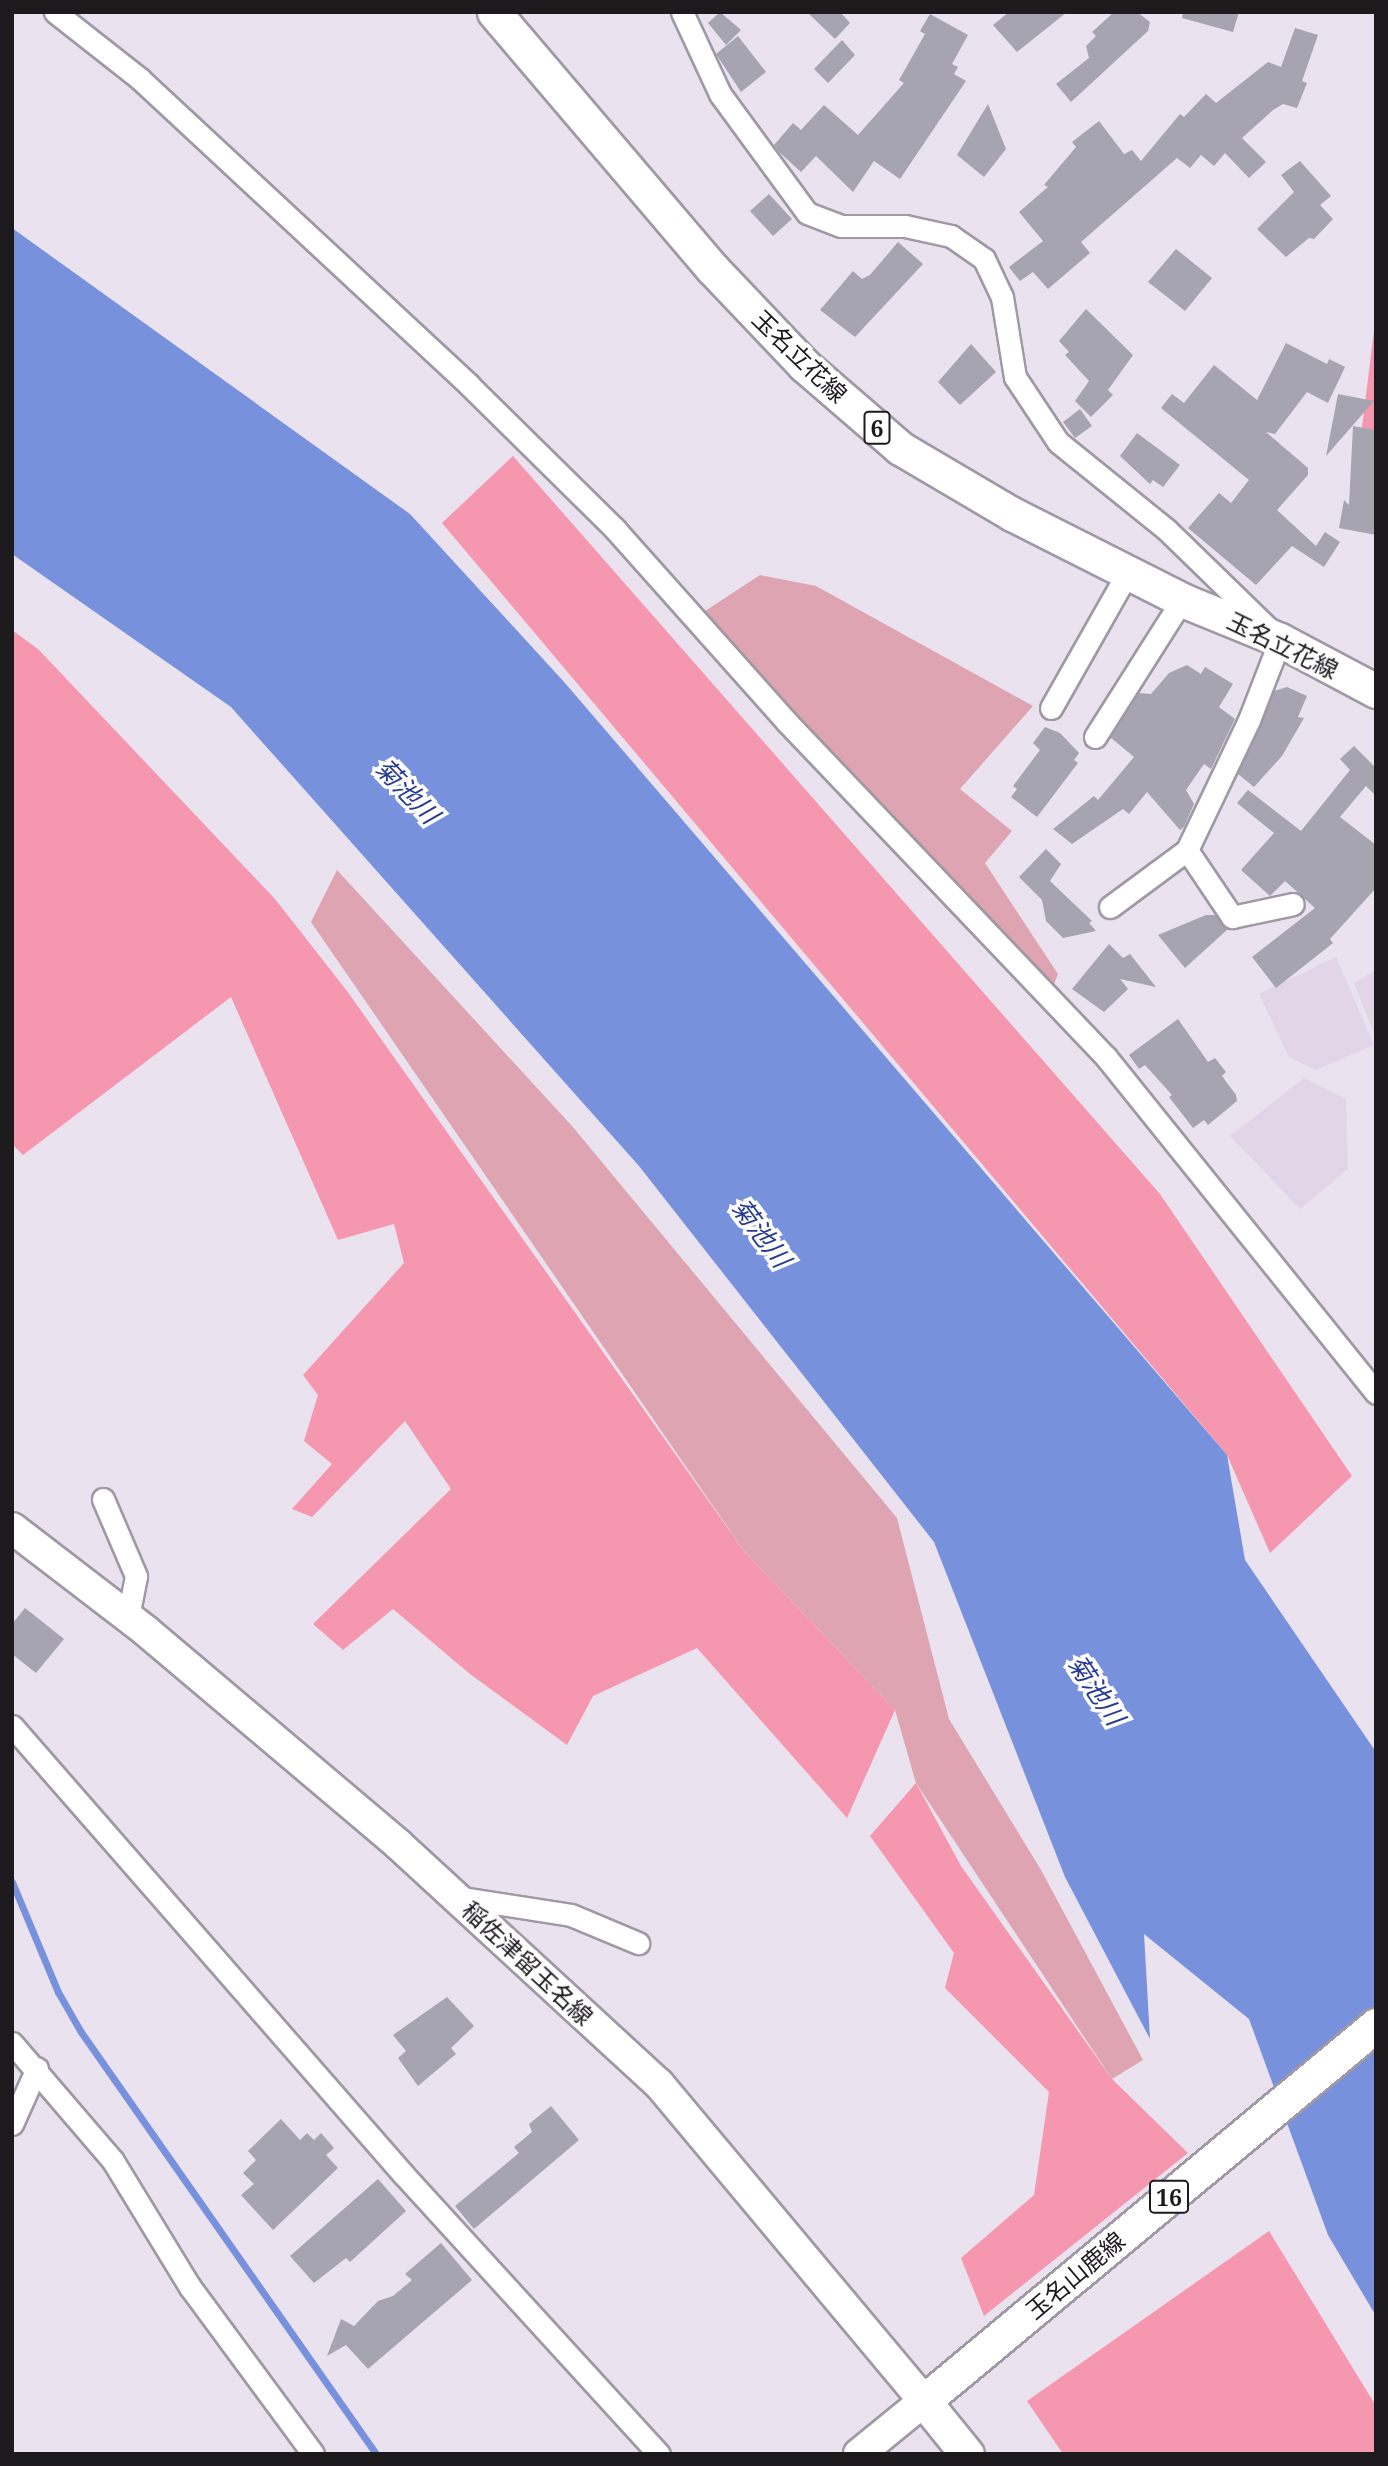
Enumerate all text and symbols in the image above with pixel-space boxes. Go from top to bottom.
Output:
street label: 玉名立花線 [747,304,853,408]
road number: 6 [863,408,891,448]
street label: 玉名立花線 [1223,606,1343,684]
water label: 菊池川 [369,752,445,830]
water label: 菊池川 [725,1192,797,1274]
water label: 菊池川 [1061,1649,1131,1731]
street label: 稲佐津留玉名線 [457,1895,599,2031]
road number: 16 [1148,2178,1190,2216]
street label: 玉名山鹿線 [1020,2225,1130,2325]

